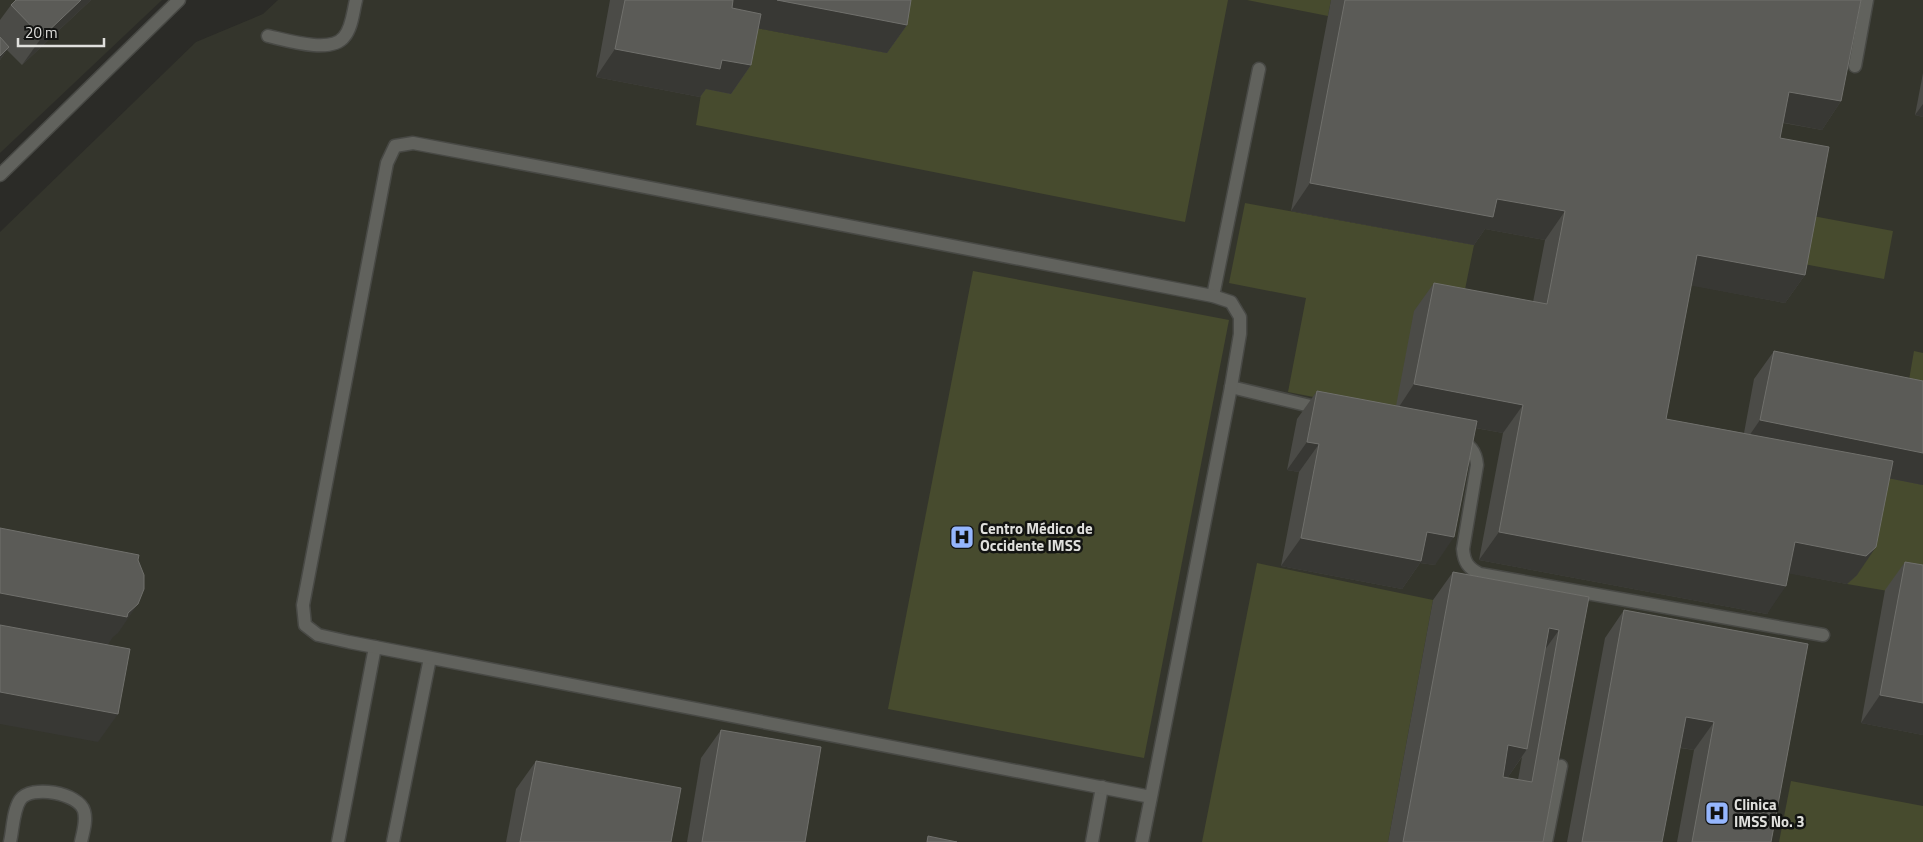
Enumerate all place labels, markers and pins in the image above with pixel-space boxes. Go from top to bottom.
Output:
place label: Centro Médico de Occidente IMSS [980,517,1093,557]
hospital icon: Centro Médico de Occidente IMSS [949,524,975,550]
place label: Clinica IMSS No. 3 [1734,793,1805,833]
hospital icon: Clinica IMSS No. 3 [1704,800,1730,826]

